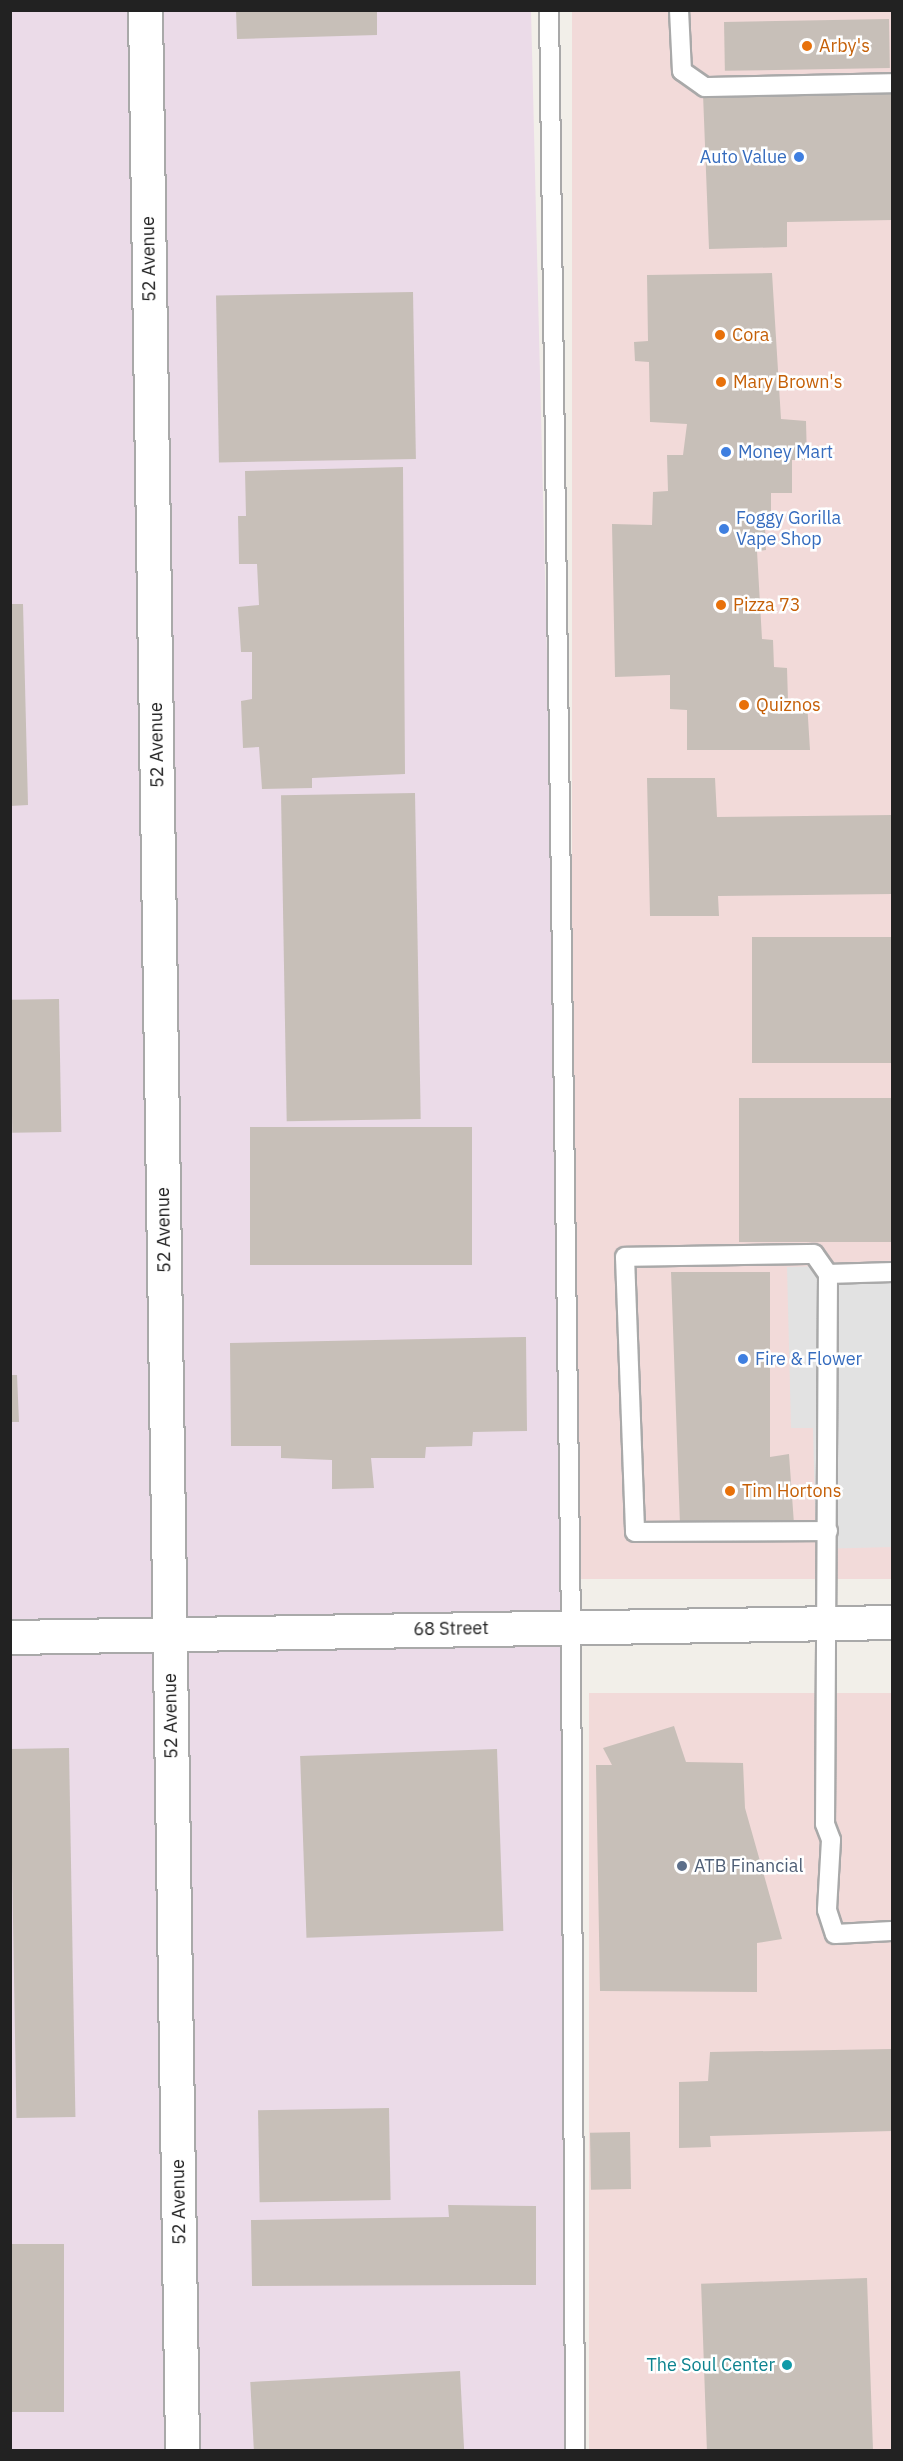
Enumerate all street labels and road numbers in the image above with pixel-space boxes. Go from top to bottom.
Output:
street label: 52 Avenue [137,216,161,302]
street label: 52 Avenue [145,702,169,788]
street label: 52 Avenue [152,1187,176,1273]
street label: 68 Street [413,1618,489,1640]
street label: 52 Avenue [159,1673,183,1759]
street label: 52 Avenue [167,2159,191,2245]

